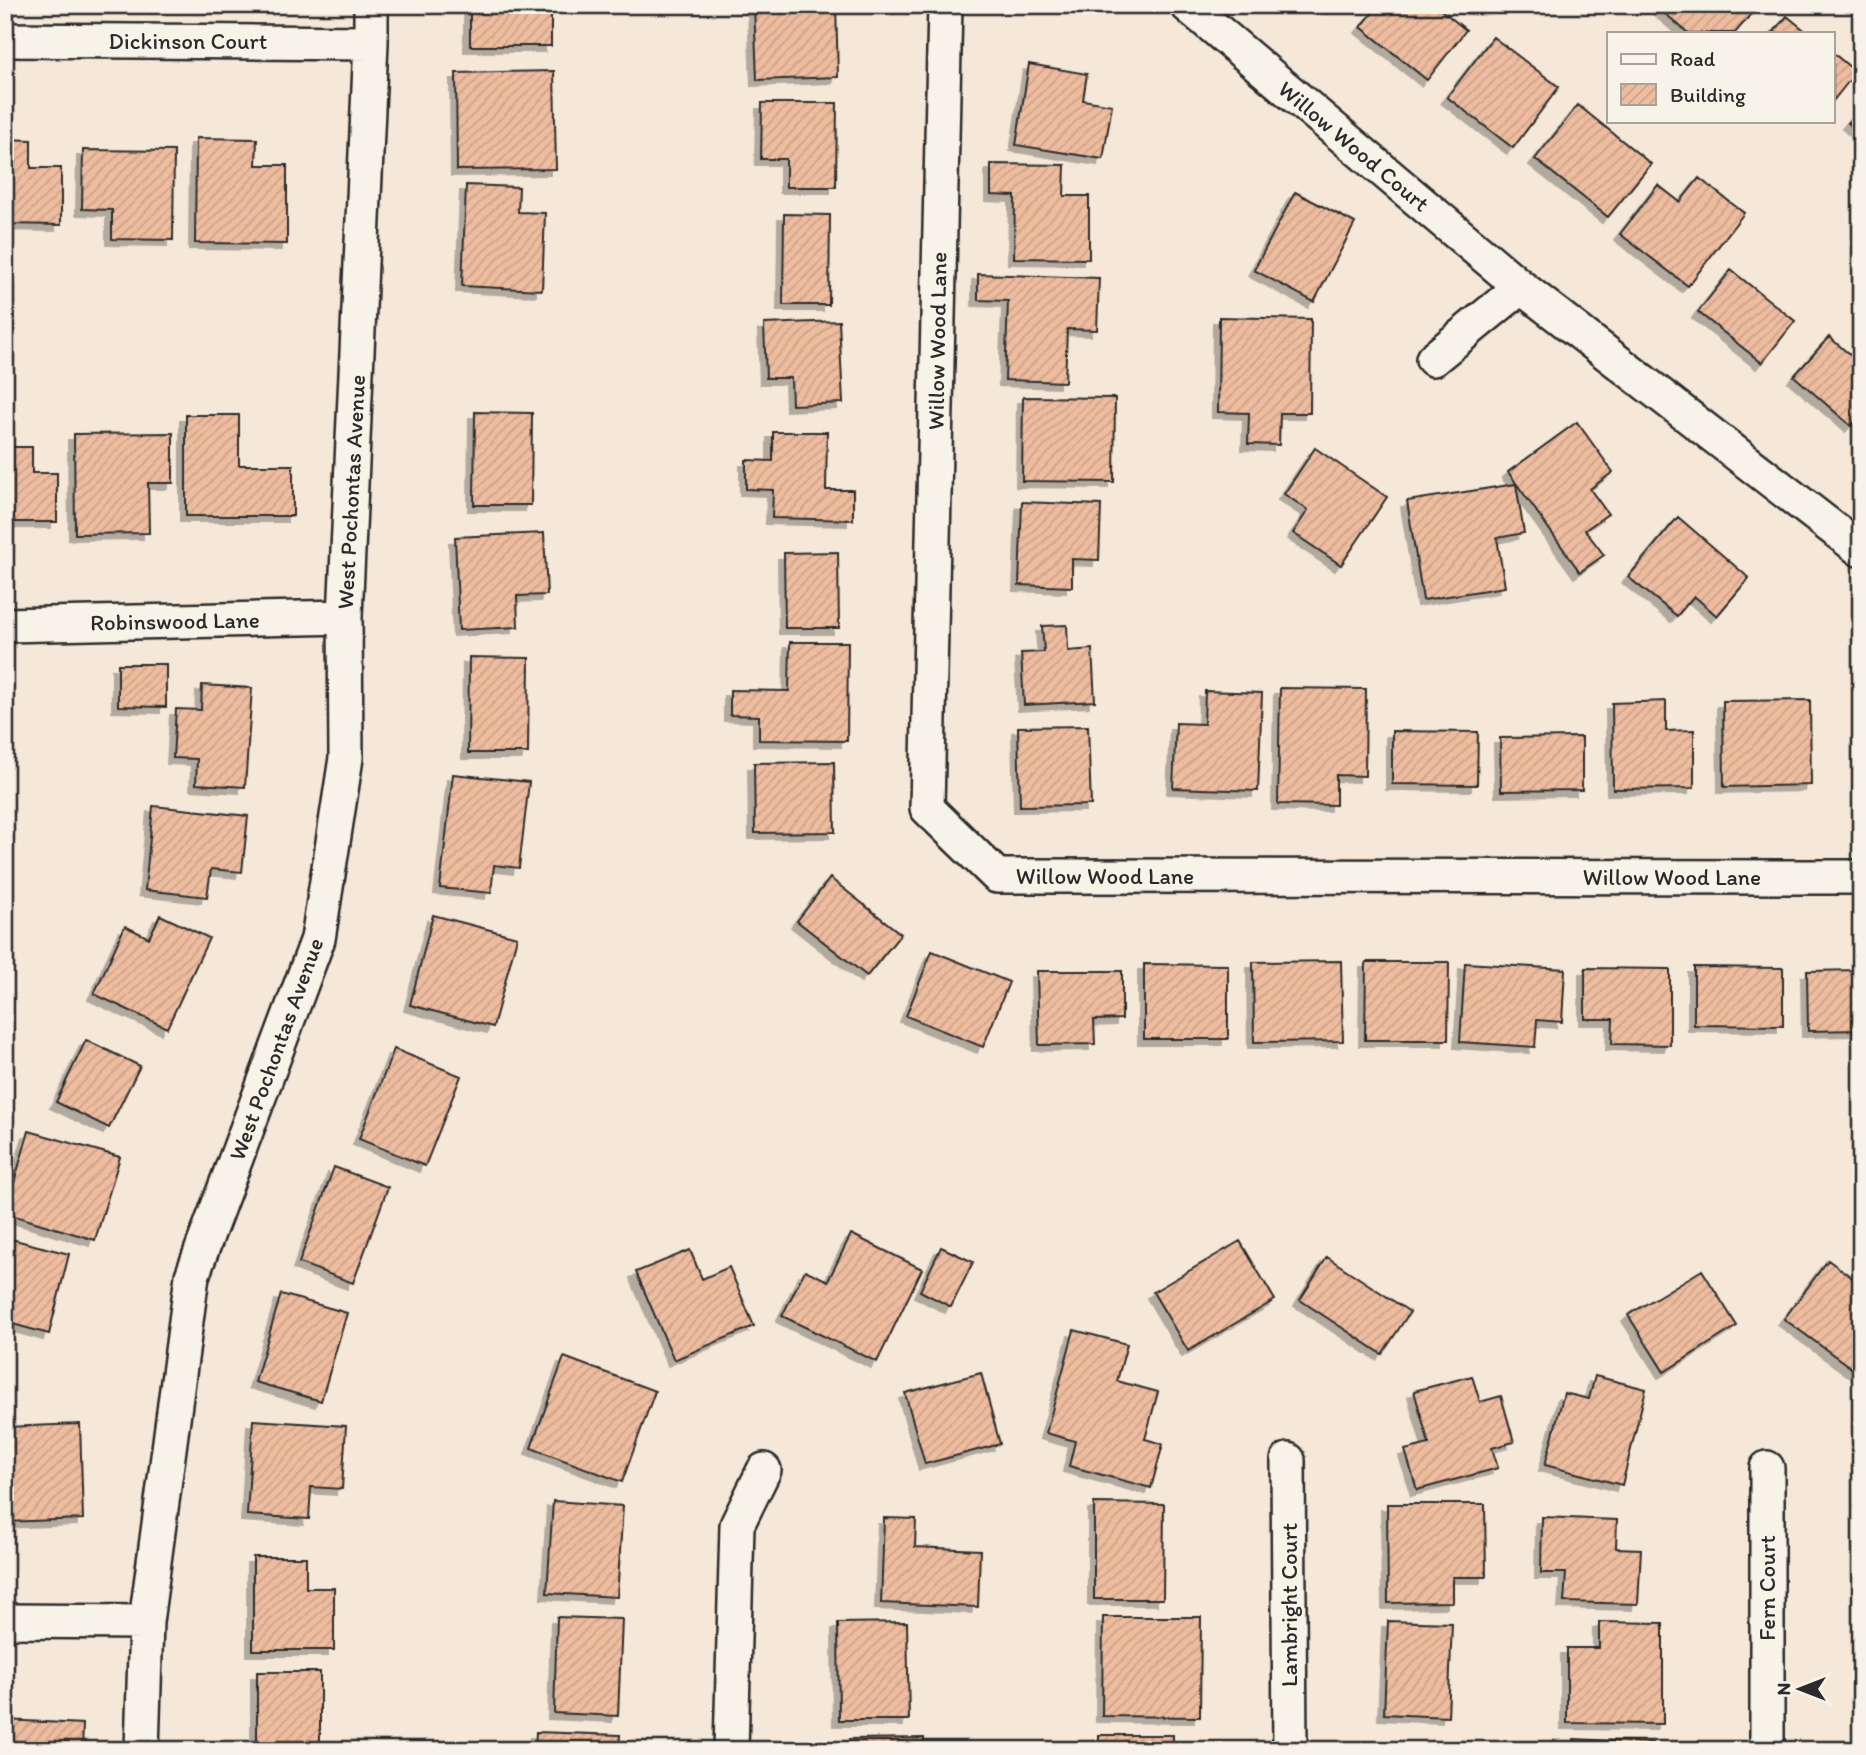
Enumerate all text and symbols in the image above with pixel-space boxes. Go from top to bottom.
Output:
street label: Dickinson Court [109,27,267,55]
legend [1607,32,1834,122]
text: Road [1670,46,1716,71]
street label: Willow Wood Court [1273,75,1436,218]
text: Building [1670,82,1746,107]
street label: Willow Wood Lane [921,252,953,430]
street label: West Pochontas Avenue [331,374,371,610]
street label: Robinswood Lane [90,606,260,636]
street label: Willow Wood Lane [1016,862,1194,890]
street label: Willow Wood Lane [1583,863,1761,891]
street label: West Pochontas Avenue [223,934,329,1164]
street label: Lambright Court [1275,1522,1303,1687]
street label: Fern Court [1753,1535,1781,1641]
north arrow [1764,1654,1834,1724]
text: N [1772,1683,1795,1695]

